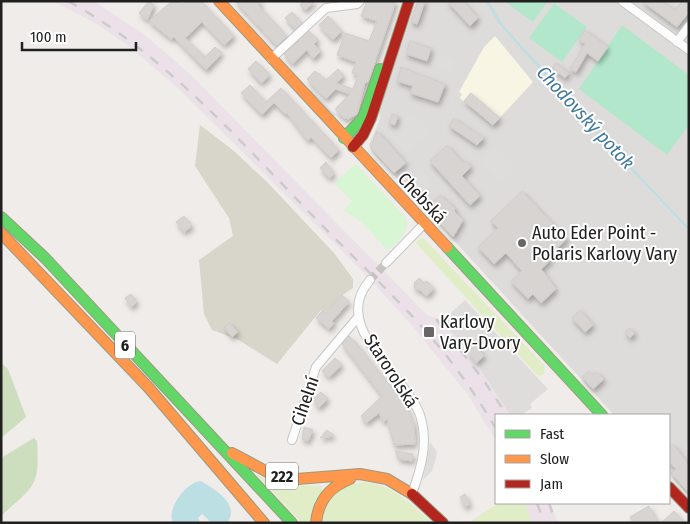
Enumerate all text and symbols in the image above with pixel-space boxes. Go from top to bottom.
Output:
scale bar [22,20,136,52]
text: 100 m [30,28,67,46]
water label: Chodovský potok [532,61,639,174]
street label: Chebská [393,168,451,228]
place label: Auto Eder Point - Polaris Karlovy Vary [532,222,677,265]
marker: Auto Eder Point - Polaris Karlovy Vary [516,237,528,249]
place label: Karlovy Vary-Dvory [440,311,520,354]
marker: Karlovy Vary-Dvory [422,325,436,339]
street label: Starorolská [359,330,423,412]
road number: 6 [115,332,135,358]
street label: Cihelní [286,373,324,429]
legend [495,414,670,504]
text: Fast [540,425,564,443]
text: Slow [540,450,569,468]
road number: 222 [266,462,298,490]
text: Jam [540,475,563,493]

